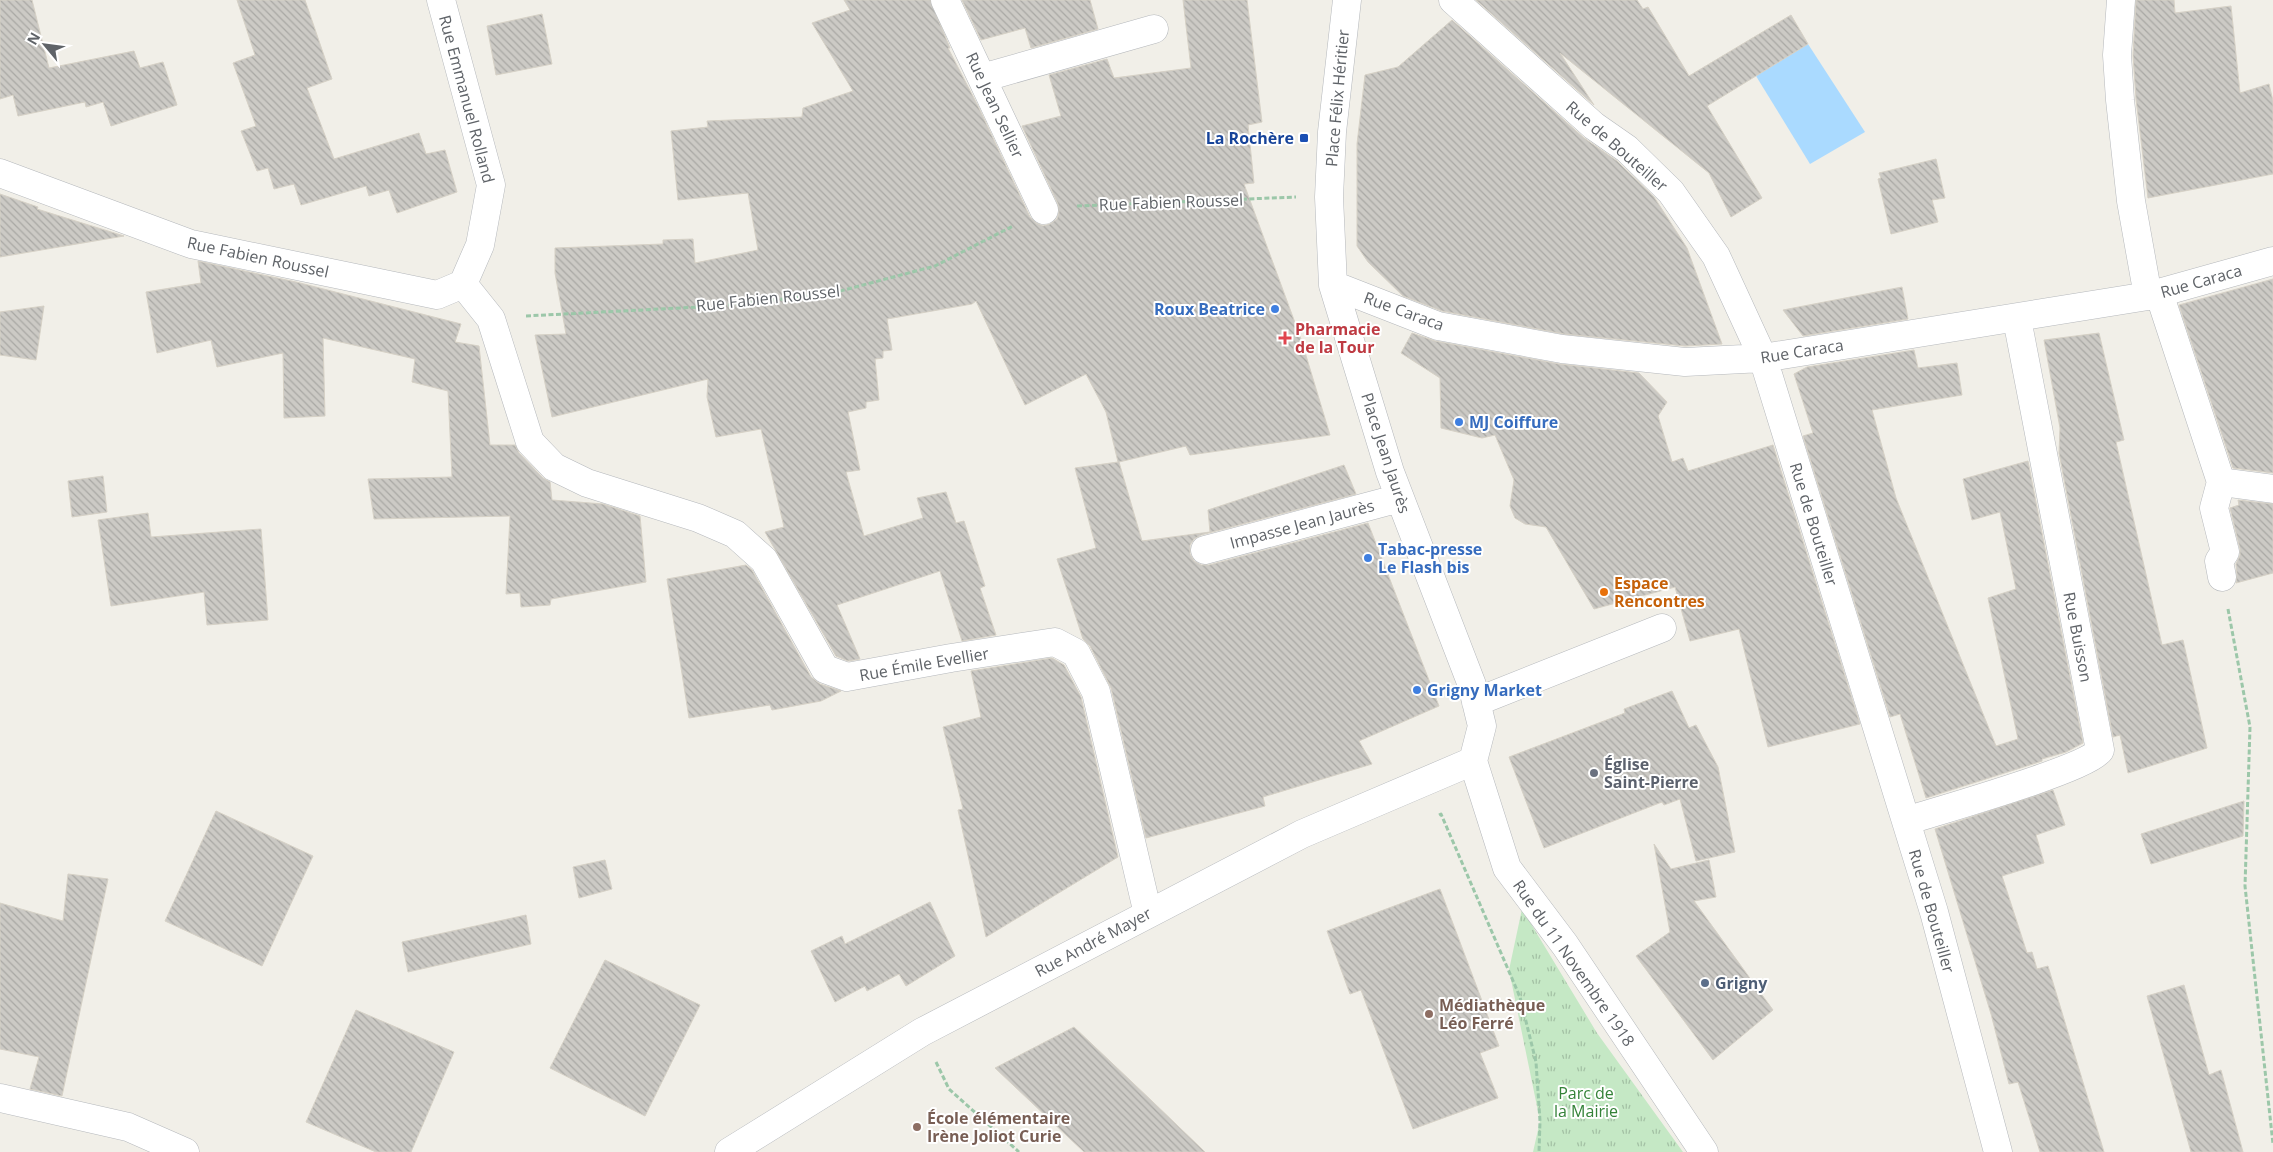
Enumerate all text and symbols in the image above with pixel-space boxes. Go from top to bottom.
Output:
street label: Rue Emmanuel Rolland [434,13,500,185]
north arrow [20,20,70,70]
street label: Place Félix Héritier [1320,28,1354,168]
text: N [22,29,44,48]
street label: Rue Jean Sellier [961,49,1029,162]
street label: Rue de Bouteiller [1562,96,1673,197]
place label: La Rochère [1206,127,1294,149]
marker: La Rochère [1298,132,1310,144]
street label: Rue Fabien Roussel [1098,188,1244,216]
street label: Rue Fabien Roussel [185,231,331,283]
street label: Rue Caraca [2158,259,2244,303]
street label: Rue Fabien Roussel [695,280,841,316]
street label: Rue Caraca [1361,286,1447,336]
place label: Roux Beatrice [1154,298,1265,320]
marker: Roux Beatrice [1269,303,1281,315]
place label: Pharmacie de la Tour [1295,318,1380,358]
marker: Pharmacie de la Tour [1279,332,1291,344]
street label: Rue Caraca [1759,334,1845,368]
street label: Place Jean Jaurès [1356,390,1416,516]
place label: MJ Coiffure [1469,411,1558,433]
marker: MJ Coiffure [1453,416,1465,428]
street label: Rue de Bouteiller [1785,460,1843,589]
street label: Impasse Jean Jaurès [1227,494,1377,554]
place label: Tabac-presse Le Flash bis [1378,538,1482,578]
marker: Tabac-presse Le Flash bis [1362,552,1374,564]
place label: Espace Rencontres [1614,572,1705,612]
marker: Espace Rencontres [1598,586,1610,598]
street label: Rue Buisson [2058,590,2098,684]
street label: Rue Émile Evellier [857,642,991,686]
place label: Grigny Market [1427,679,1542,701]
marker: Grigny Market [1411,684,1423,696]
place label: Église Saint-Pierre [1604,753,1698,793]
marker: Église Saint-Pierre [1588,767,1600,779]
street label: Rue de Bouteiller [1904,847,1960,976]
street label: Rue du 11 Novembre 1918 [1508,875,1640,1051]
street label: Rue André Mayer [1031,902,1156,982]
place label: Grigny [1715,972,1768,994]
marker: Grigny [1699,977,1711,989]
place label: Médiathèque Léo Ferré [1439,994,1545,1034]
marker: Médiathèque Léo Ferré [1423,1008,1435,1020]
park label: Parc de la Mairie [1554,1082,1618,1122]
place label: École élémentaire Irène Joliot Curie [927,1107,1070,1147]
marker: École élémentaire Irène Joliot Curie [911,1121,923,1133]

